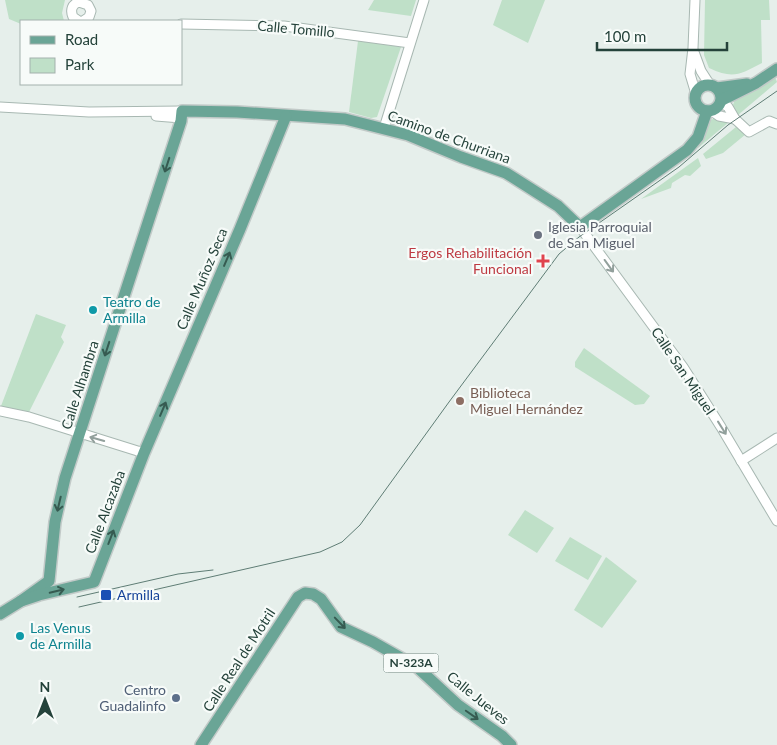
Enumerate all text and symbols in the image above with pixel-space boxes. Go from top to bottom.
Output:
street label: Calle Tomillo [257,17,335,40]
legend [20,20,182,85]
scale bar [597,20,727,52]
text: 100 m [604,27,646,45]
text: Road [65,30,98,48]
text: Park [65,55,95,73]
street label: Camino de Churriana [385,106,513,167]
one-way arrow [162,157,172,173]
place label: Iglesia Parroquial de San Miguel [548,218,652,251]
street label: Calle Muñoz Seca [172,225,231,332]
marker: Iglesia Parroquial de San Miguel [532,229,544,241]
place label: Ergos Rehabilitación Funcional [408,244,532,277]
one-way arrow [223,252,233,267]
marker: Ergos Rehabilitación Funcional [536,254,550,268]
one-way arrow [604,259,614,273]
place label: Teatro de Armilla [103,293,160,326]
marker: Teatro de Armilla [87,304,99,316]
street label: Calle San Miguel [648,324,719,418]
street label: Calle Alhambra [57,338,102,431]
one-way arrow [102,341,111,357]
place label: Biblioteca Miguel Hernández [470,384,583,417]
marker: Biblioteca Miguel Hernández [454,395,466,407]
one-way arrow [159,402,169,417]
one-way arrow [717,421,727,435]
one-way arrow [90,433,106,443]
street label: Calle Alcazaba [81,468,128,556]
one-way arrow [54,496,63,512]
one-way arrow [107,530,116,545]
one-way arrow [49,586,65,595]
place label: Armilla [117,586,160,603]
marker: Armilla [99,588,113,602]
street label: Calle Real de Motril [199,605,278,715]
one-way arrow [334,617,346,629]
place label: Las Venus de Armilla [30,619,91,652]
marker: Las Venus de Armilla [14,630,26,642]
road number: N-323A [384,654,438,672]
street label: Calle Jueves [444,667,513,728]
north arrow [20,675,70,725]
text: N [40,678,50,695]
place label: Centro Guadalinfo [99,681,166,714]
marker: Centro Guadalinfo [170,692,182,704]
one-way arrow [465,710,479,720]

